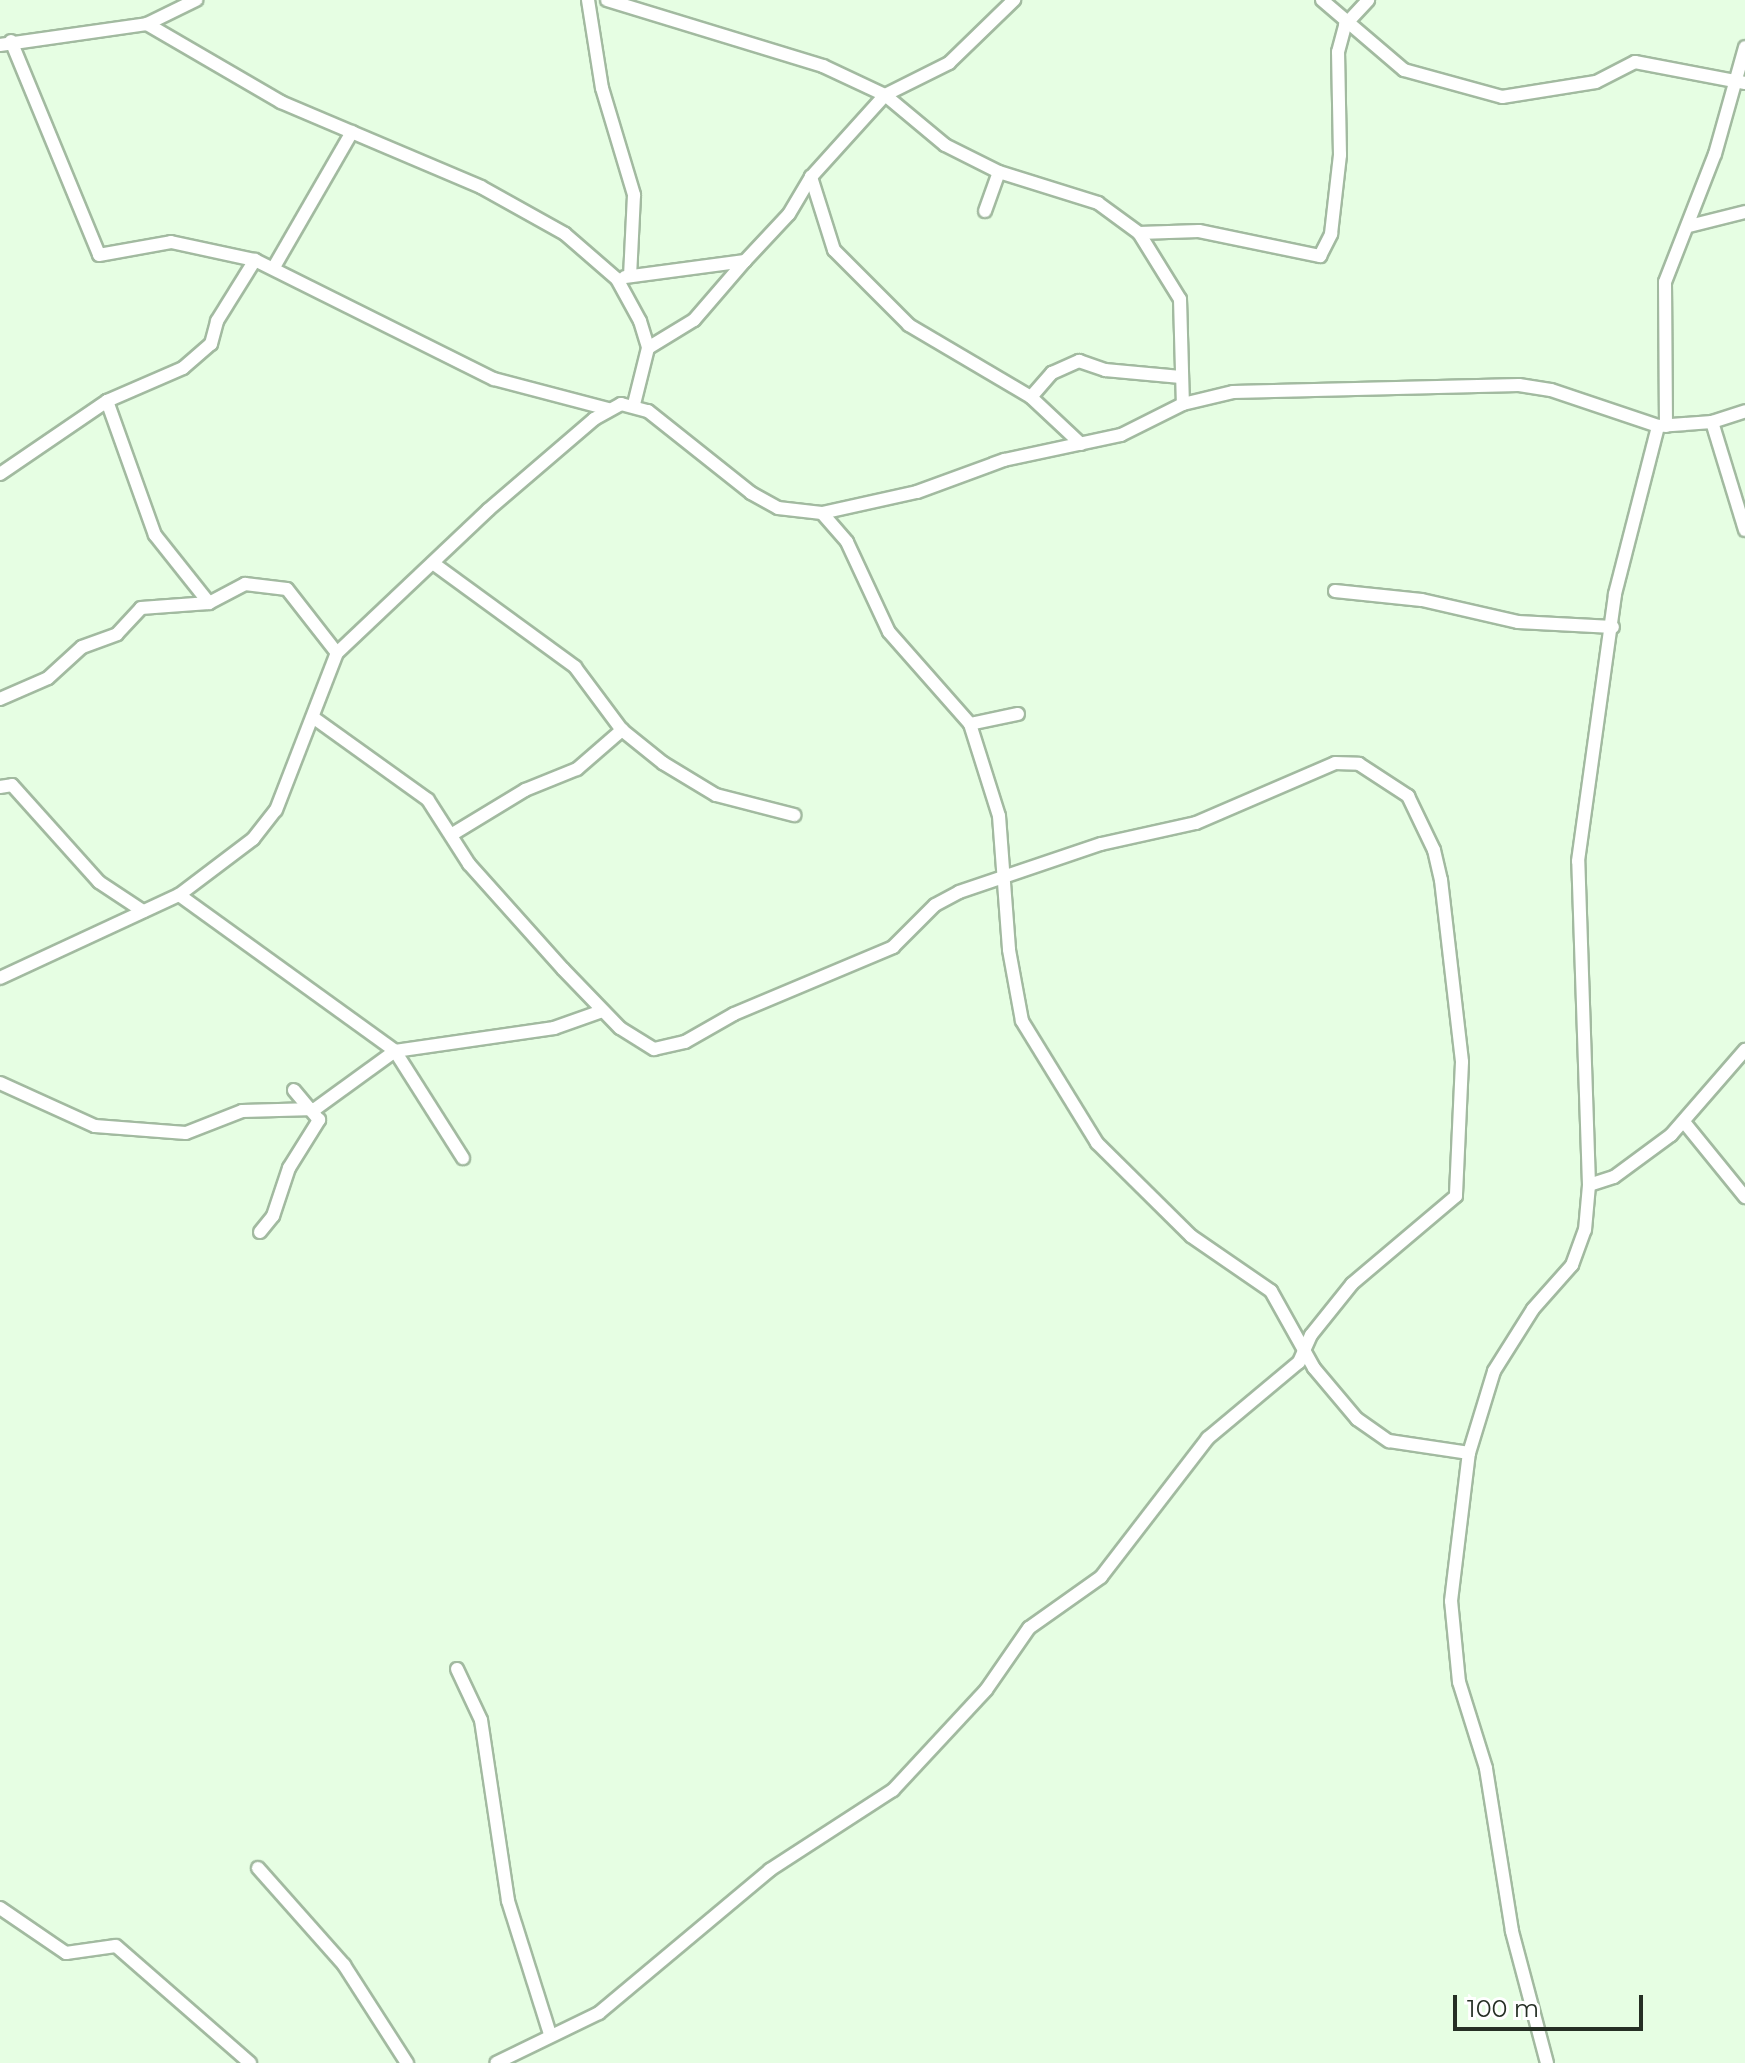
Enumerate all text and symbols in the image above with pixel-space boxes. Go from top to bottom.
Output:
scale bar [1457,1979,1647,2029]
text: 100 m [1467,1994,1539,2023]

